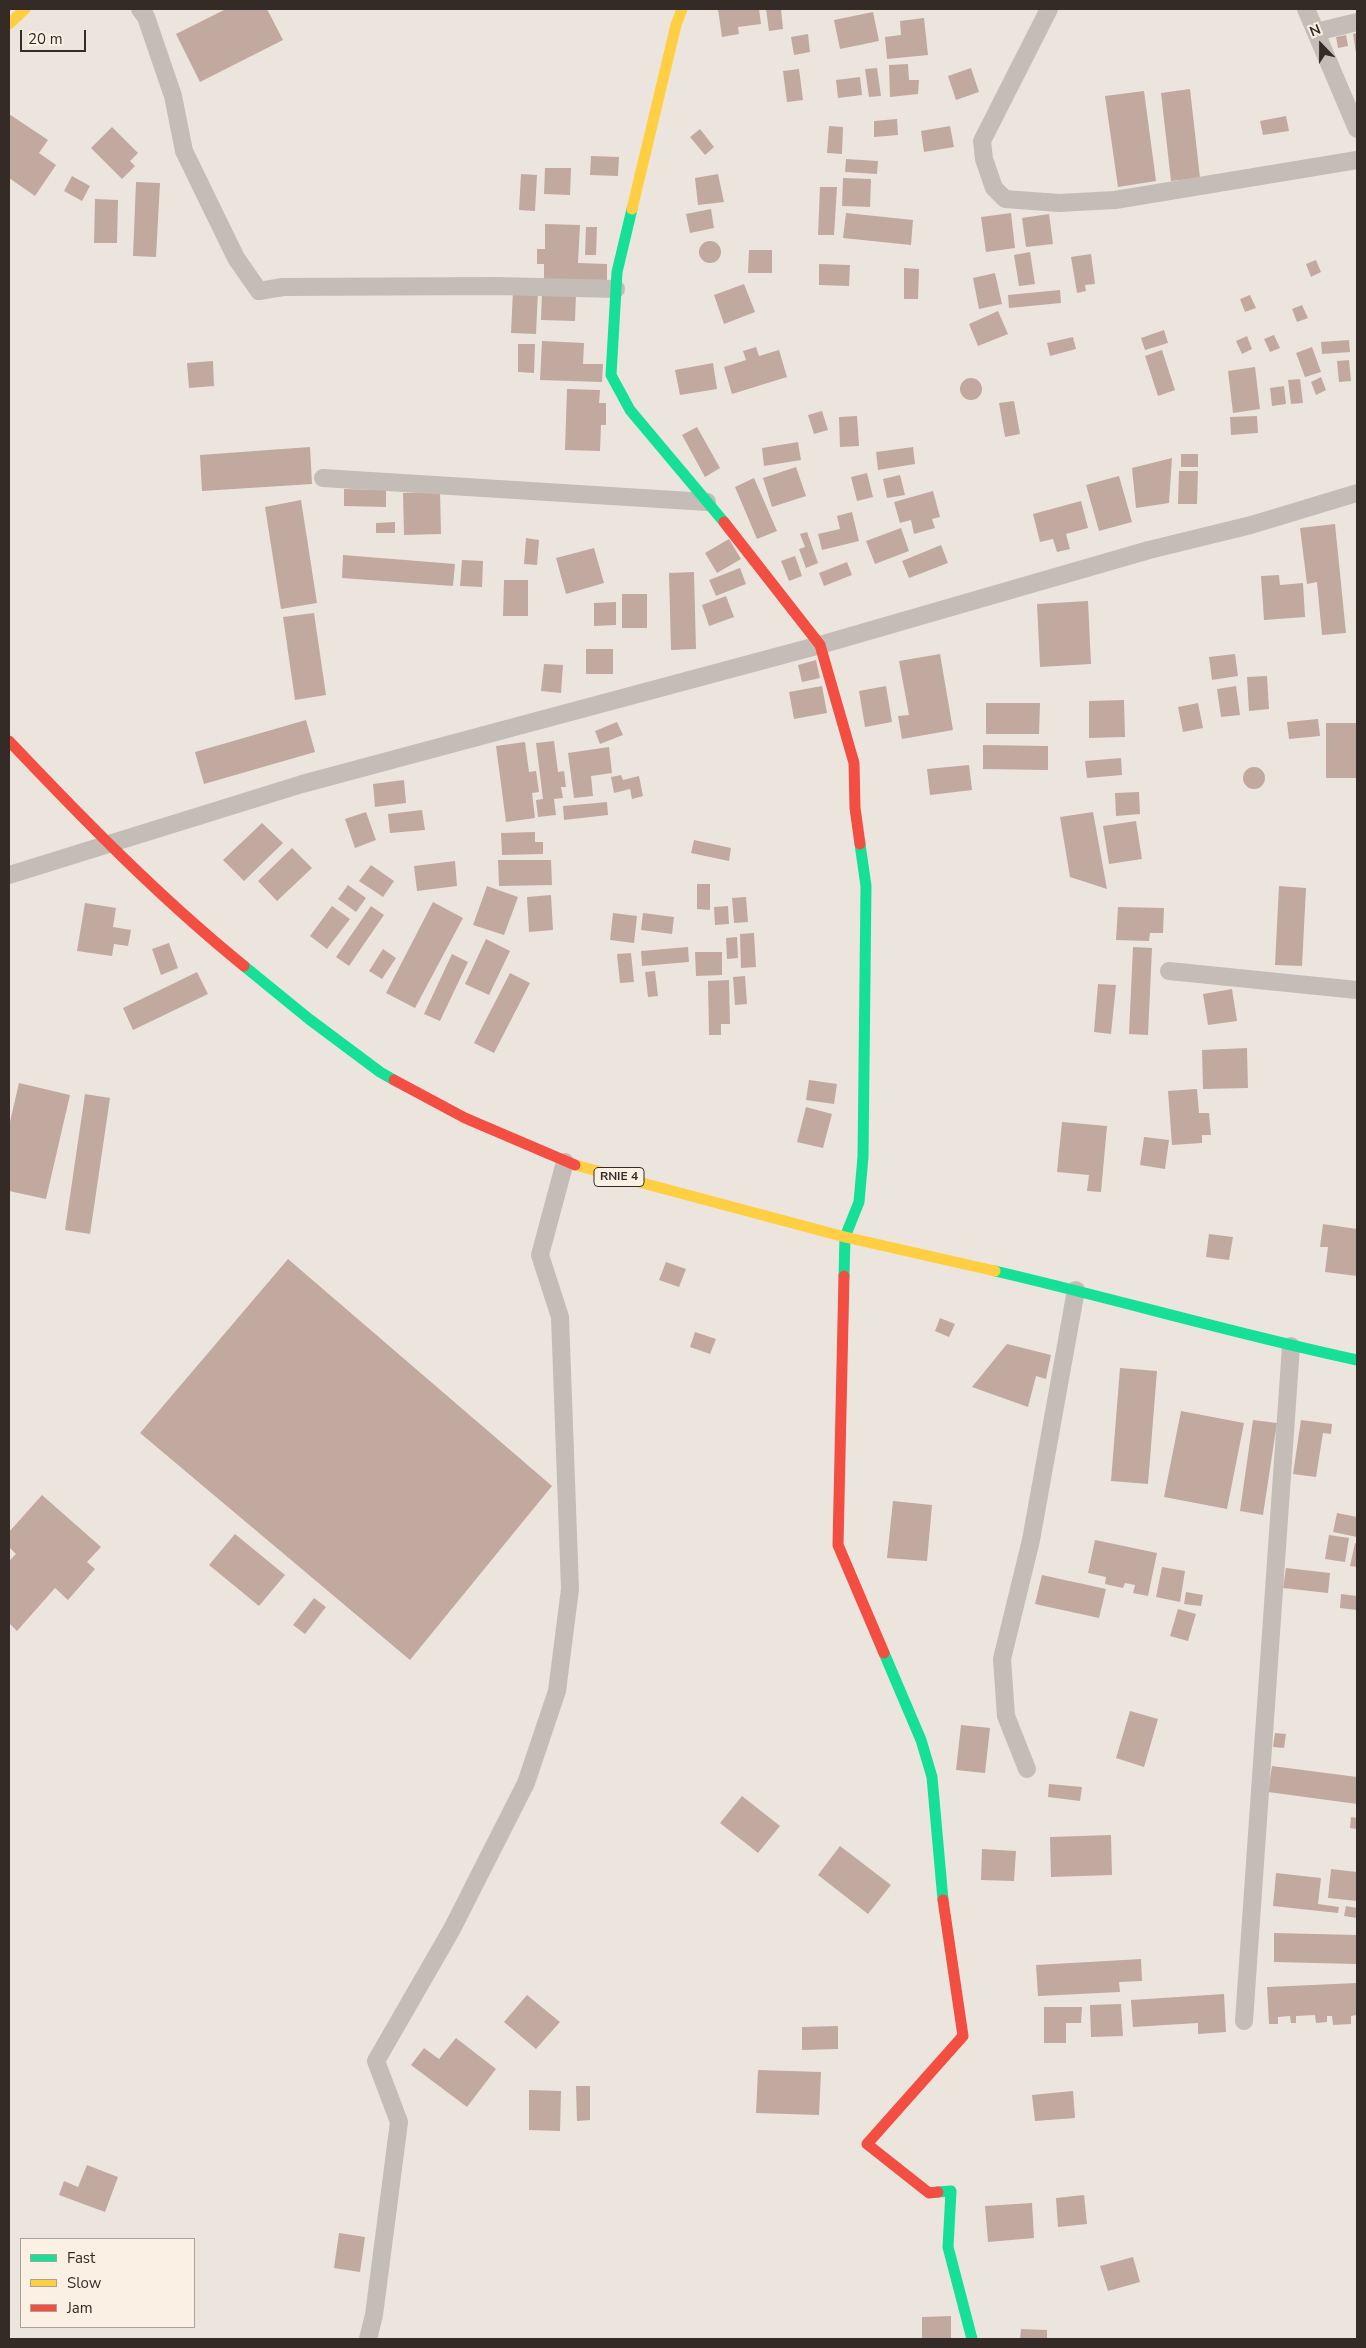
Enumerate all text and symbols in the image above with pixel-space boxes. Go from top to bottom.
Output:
scale bar [22,20,89,52]
north arrow [1296,20,1346,70]
text: N [1307,20,1324,41]
text: 20 m [28,29,63,49]
road number: RNIE 4 [594,1168,644,1186]
legend [20,2238,195,2328]
text: Fast [67,2248,95,2268]
text: Slow [67,2273,101,2293]
text: Jam [67,2298,93,2318]

